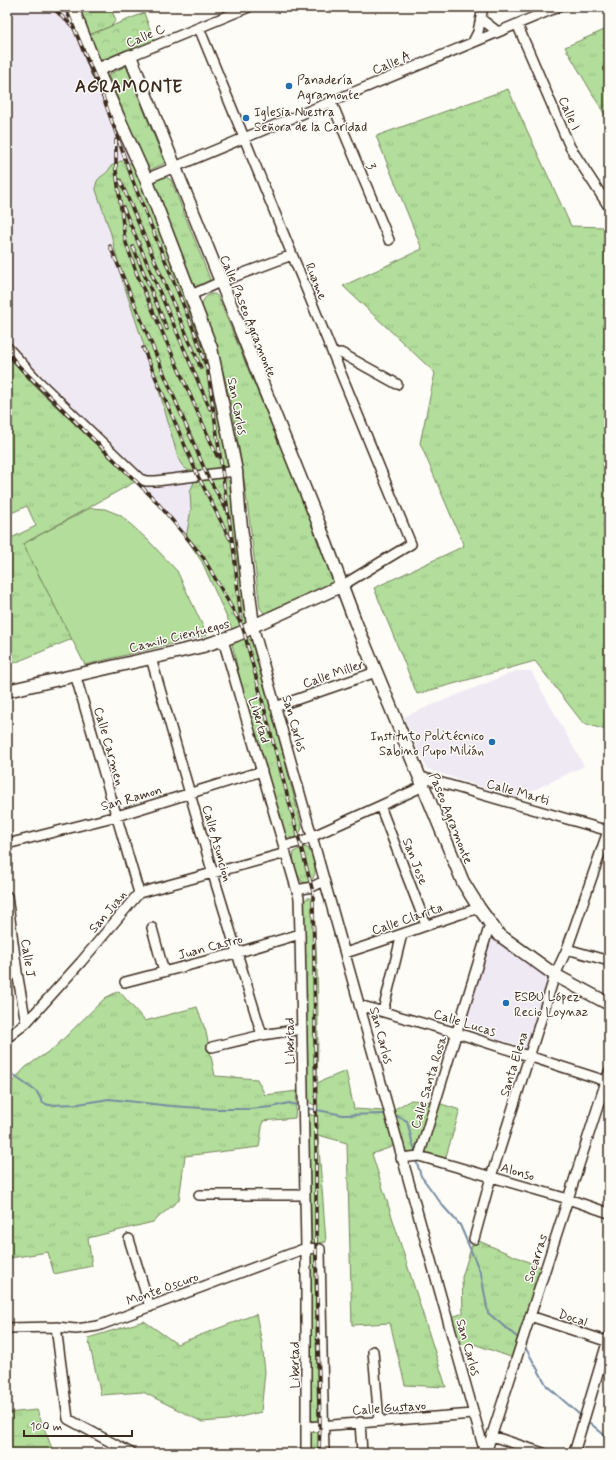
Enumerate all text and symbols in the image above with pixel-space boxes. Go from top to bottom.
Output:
street label: Calle C [124,21,168,52]
street label: Calle A [370,48,413,79]
place label: Panadería Agramonte [297,72,359,104]
district label: AGRAMONTE [75,76,183,98]
marker: Panadería Agramonte [284,81,294,91]
street label: Calle I [554,94,583,133]
place label: Iglesia Nuestra Señora de la Caridad [254,104,367,136]
marker: Iglesia Nuestra Señora de la Caridad [241,113,251,123]
street label: 3 [362,161,380,173]
street label: Calle Paseo Agramonte [215,253,280,380]
street label: Ruame [301,261,331,303]
street label: San Carlos [223,376,250,436]
street label: Camilo Cienfuegos [127,616,232,657]
street label: Calle Miller [301,656,367,693]
street label: San Carlos [277,693,310,754]
street label: Libertad [244,695,274,745]
street label: Calle Carmen [89,705,128,788]
place label: Instituto Politécnico Sabino Pupo Milián [370,728,484,760]
marker: Instituto Politécnico Sabino Pupo Milián [487,737,497,747]
street label: Paseo Agramonte [425,771,477,867]
street label: Calle Marti [484,775,551,809]
street label: San Ramon [99,782,164,815]
street label: Calle Asuncion [198,803,236,884]
street label: San Jose [398,836,431,887]
street label: San Juan [85,887,131,937]
street label: Calle Clarita [370,899,445,940]
street label: Juan Castro [176,931,244,964]
street label: Calle J [16,938,39,979]
place label: ESBU López Recio Loynaz [514,989,589,1021]
marker: ESBU López Recio Loynaz [501,998,511,1008]
street label: San Carlos [365,1005,396,1066]
street label: Calle Lucas [431,1006,498,1041]
street label: Libertad [282,1017,299,1065]
street label: Santa Elena [496,1030,532,1099]
street label: Calle Santa Rosa [407,1034,452,1131]
street label: Alonso [499,1160,537,1185]
street label: Socarras [521,1232,552,1285]
street label: Monte Oscuro [124,1269,201,1310]
street label: Docal [556,1306,590,1331]
street label: San Carlos [451,1317,484,1378]
street label: Libertad [287,1341,304,1389]
street label: Calle Gustavo [352,1397,427,1420]
scale bar [24,1412,132,1438]
text: 100 m [30,1419,62,1435]

